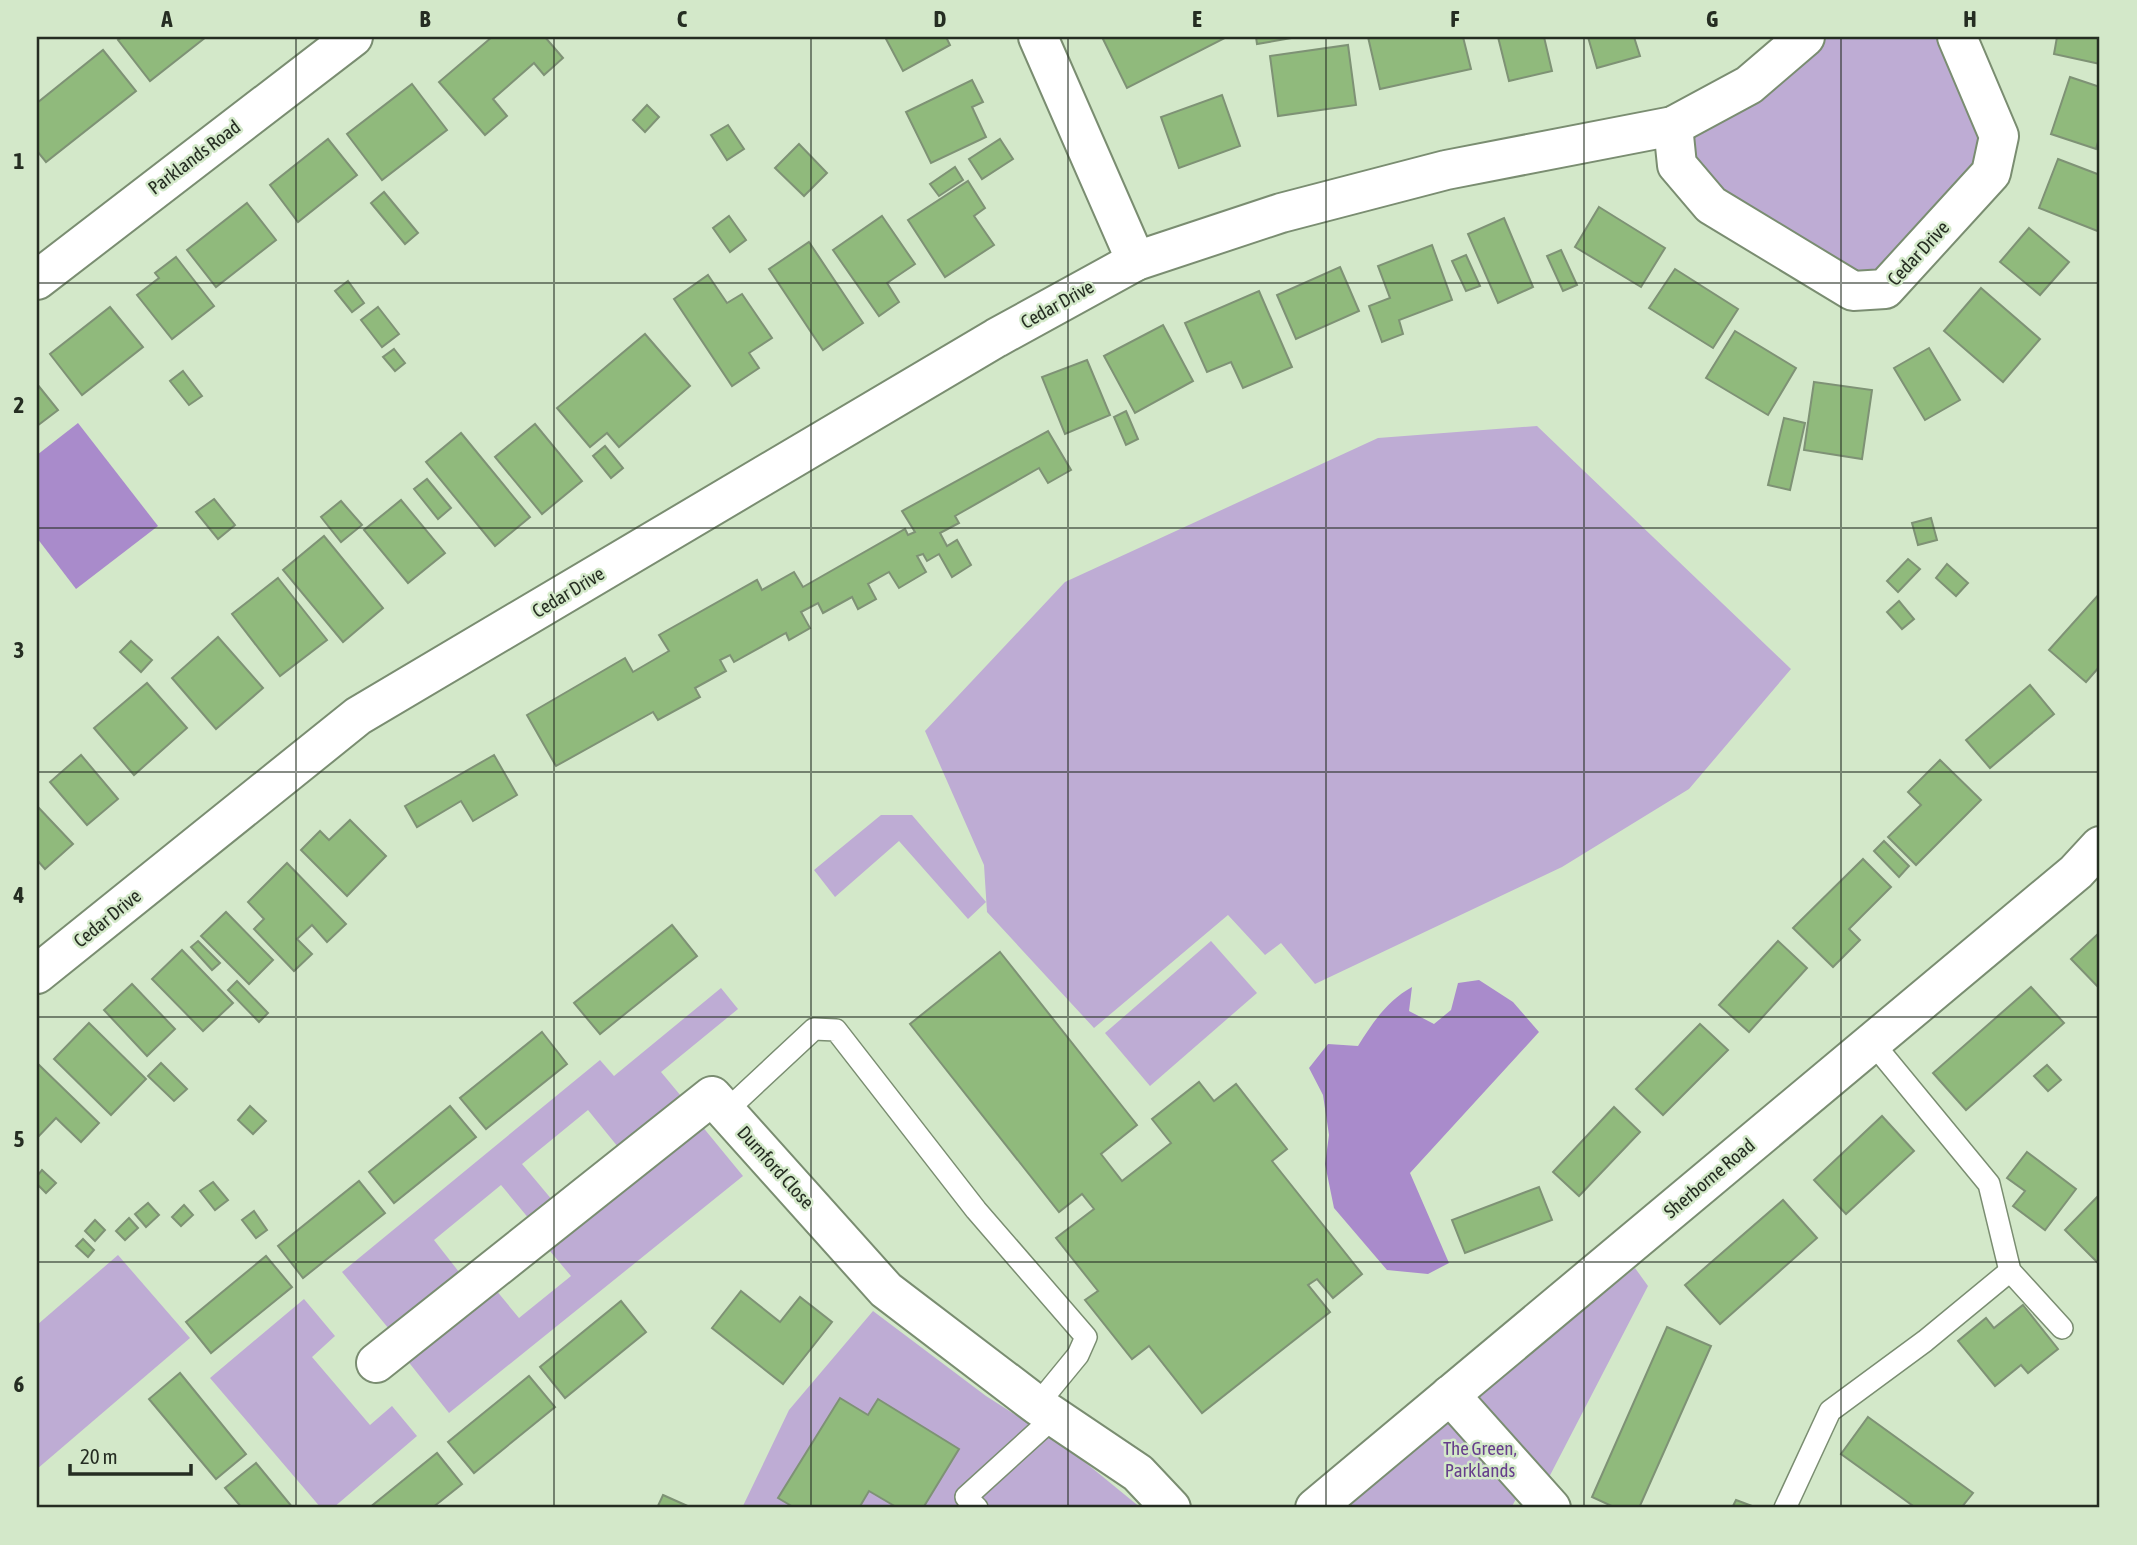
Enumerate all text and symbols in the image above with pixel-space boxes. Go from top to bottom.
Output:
text: A [160,6,173,32]
text: B [420,6,431,32]
text: C [677,6,688,32]
text: D [934,6,947,32]
text: E [1192,6,1202,32]
text: F [1450,6,1460,32]
text: G [1706,6,1718,32]
text: H [1963,6,1977,32]
street label: Parklands Road [144,115,244,199]
text: 1 [14,148,25,174]
street label: Cedar Drive [1883,216,1953,290]
street label: Cedar Drive [1017,275,1097,333]
text: 2 [14,392,24,418]
street label: Cedar Drive [528,562,608,622]
text: 3 [14,637,24,663]
text: 4 [13,882,25,908]
street label: Cedar Drive [69,884,145,952]
street label: Durnford Close [733,1121,819,1213]
text: 5 [14,1126,25,1152]
street label: Sherborne Road [1659,1134,1759,1222]
text: 6 [14,1371,25,1397]
scale bar [70,1433,191,1477]
park label: The Green, Parklands [1443,1437,1517,1481]
text: 20 m [80,1444,118,1468]

